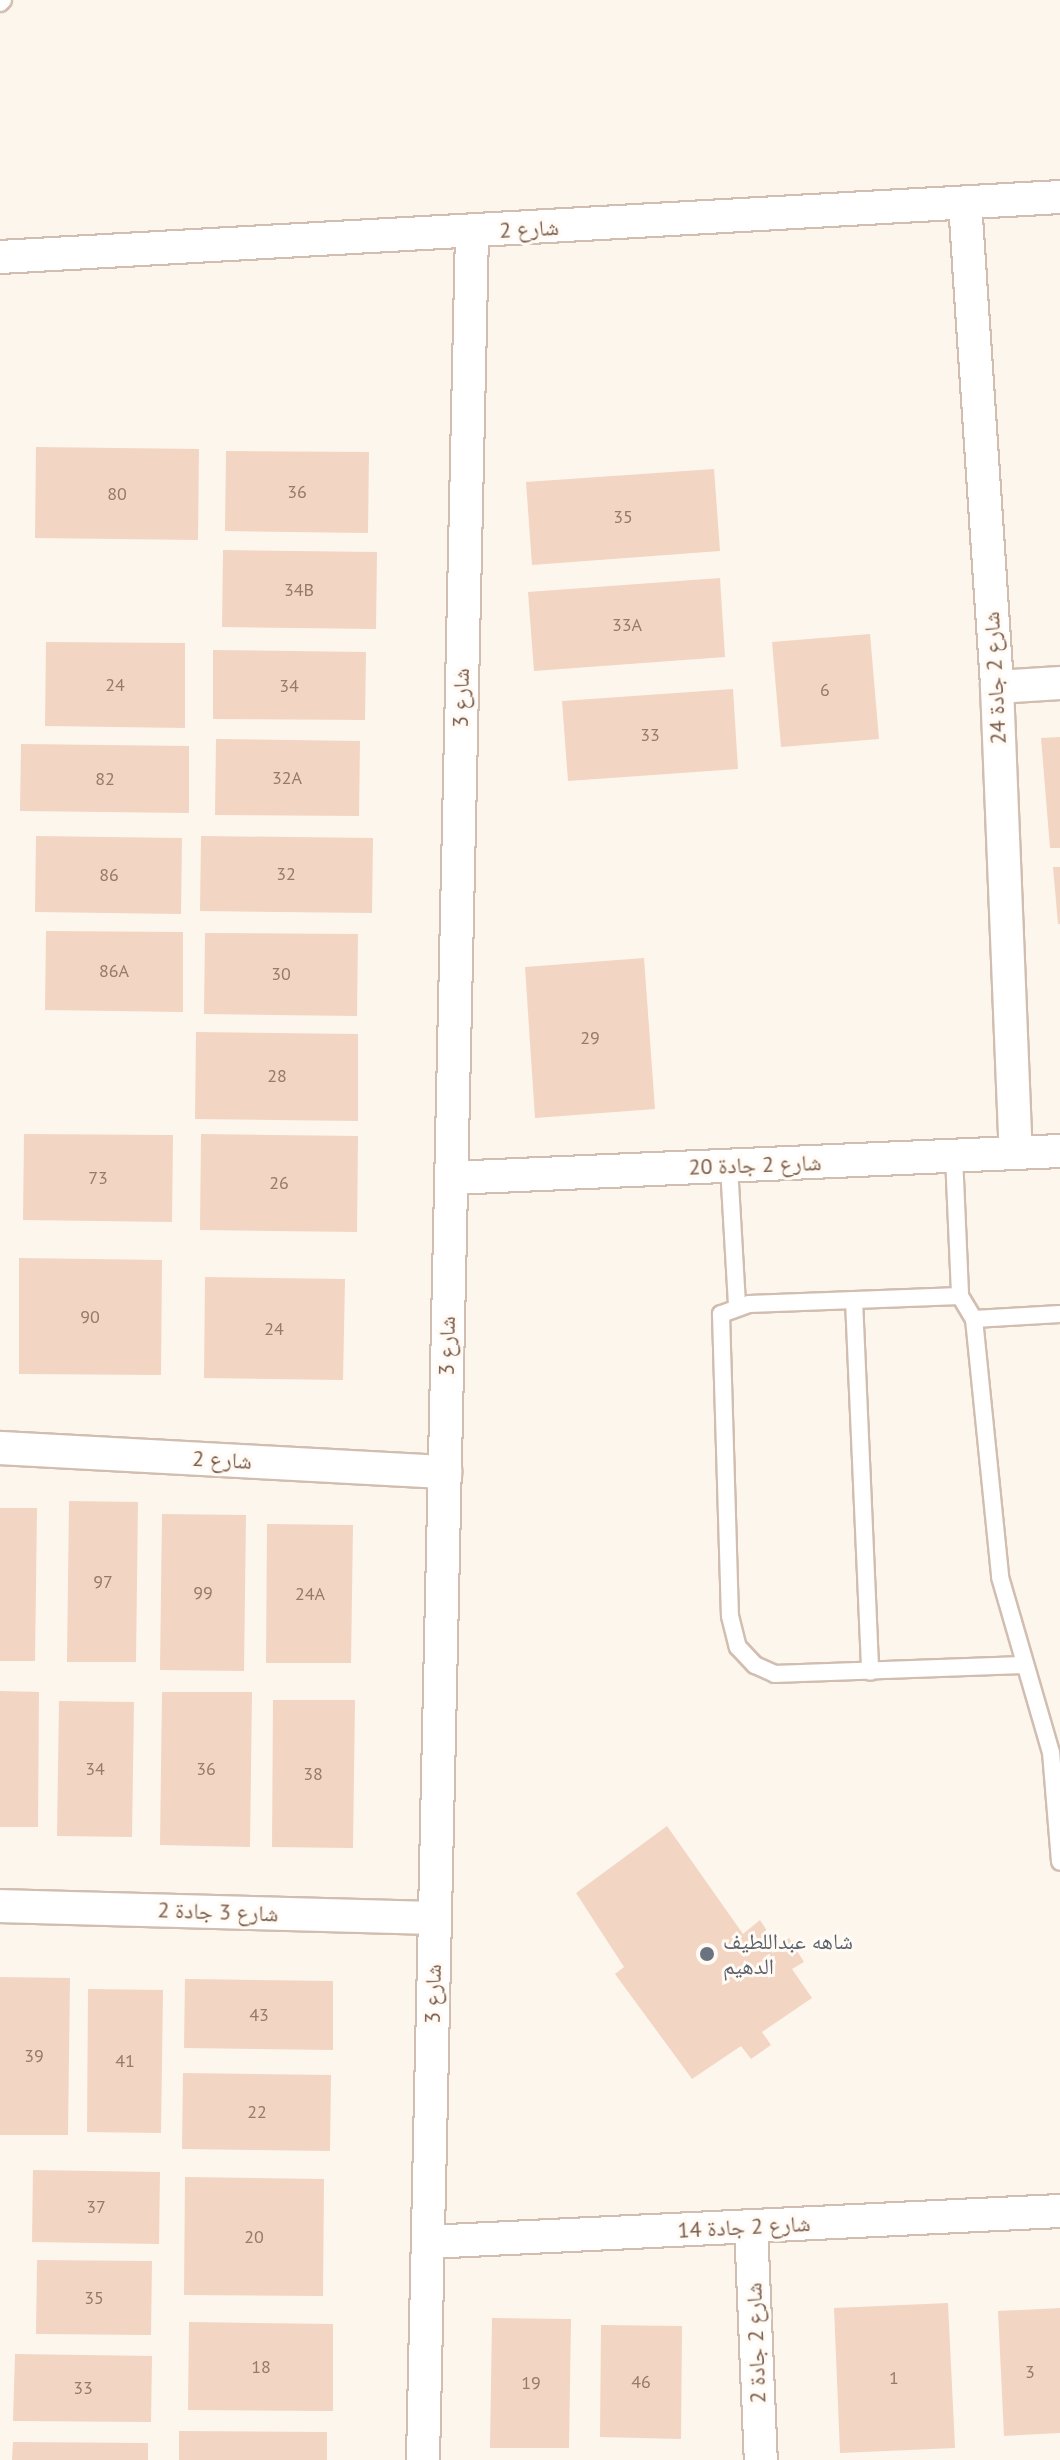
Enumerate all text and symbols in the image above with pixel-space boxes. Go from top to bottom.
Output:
street label: شارع 2 [499,214,559,244]
house number: 36 [287,481,307,503]
house number: 80 [107,483,127,505]
house number: 35 [613,506,633,528]
house number: 34B [284,579,314,601]
street label: شارع 2 جادة 24 [978,611,1012,745]
house number: 33A [612,614,642,636]
street label: شارع 3 [447,668,475,728]
house number: 24 [105,674,125,696]
house number: 34 [279,675,299,697]
house number: 6 [820,679,830,701]
house number: 33 [640,724,660,746]
house number: 32A [272,767,302,789]
house number: 82 [95,768,115,790]
house number: 32 [276,863,296,885]
house number: 86 [99,864,119,886]
house number: 86A [99,960,129,982]
house number: 30 [271,963,291,985]
house number: 29 [580,1027,600,1049]
house number: 28 [267,1065,287,1087]
street label: شارع 2 جادة 20 [688,1149,822,1181]
house number: 73 [88,1167,108,1189]
house number: 26 [269,1172,289,1194]
house number: 90 [80,1306,100,1328]
street label: شارع 3 [433,1316,461,1376]
house number: 24 [264,1318,284,1340]
street label: شارع 2 [192,1445,252,1475]
house number: 97 [93,1571,113,1593]
house number: 99 [193,1582,213,1604]
house number: 24A [295,1583,325,1605]
house number: 34 [85,1758,105,1780]
house number: 36 [196,1758,216,1780]
house number: 38 [303,1763,323,1785]
street label: شارع 3 جادة 2 [157,1897,279,1927]
place label: شاهه عبداللطيف الدهيم [723,1928,853,1980]
marker: شاهه عبداللطيف الدهيم [698,1945,716,1963]
street label: شارع 3 [419,1964,447,2024]
house number: 43 [249,2004,269,2026]
house number: 39 [24,2045,44,2067]
house number: 41 [115,2050,135,2072]
house number: 22 [247,2101,267,2123]
house number: 37 [86,2196,106,2218]
street label: شارع 2 جادة 14 [677,2210,811,2244]
house number: 20 [244,2226,264,2248]
street label: شارع 2 جادة 2 [741,2282,771,2404]
house number: 35 [84,2287,104,2309]
house number: 18 [251,2356,271,2378]
house number: 3 [1025,2361,1035,2383]
house number: 1 [889,2367,899,2389]
house number: 46 [631,2371,651,2393]
house number: 19 [521,2372,541,2394]
house number: 33 [73,2377,93,2399]

